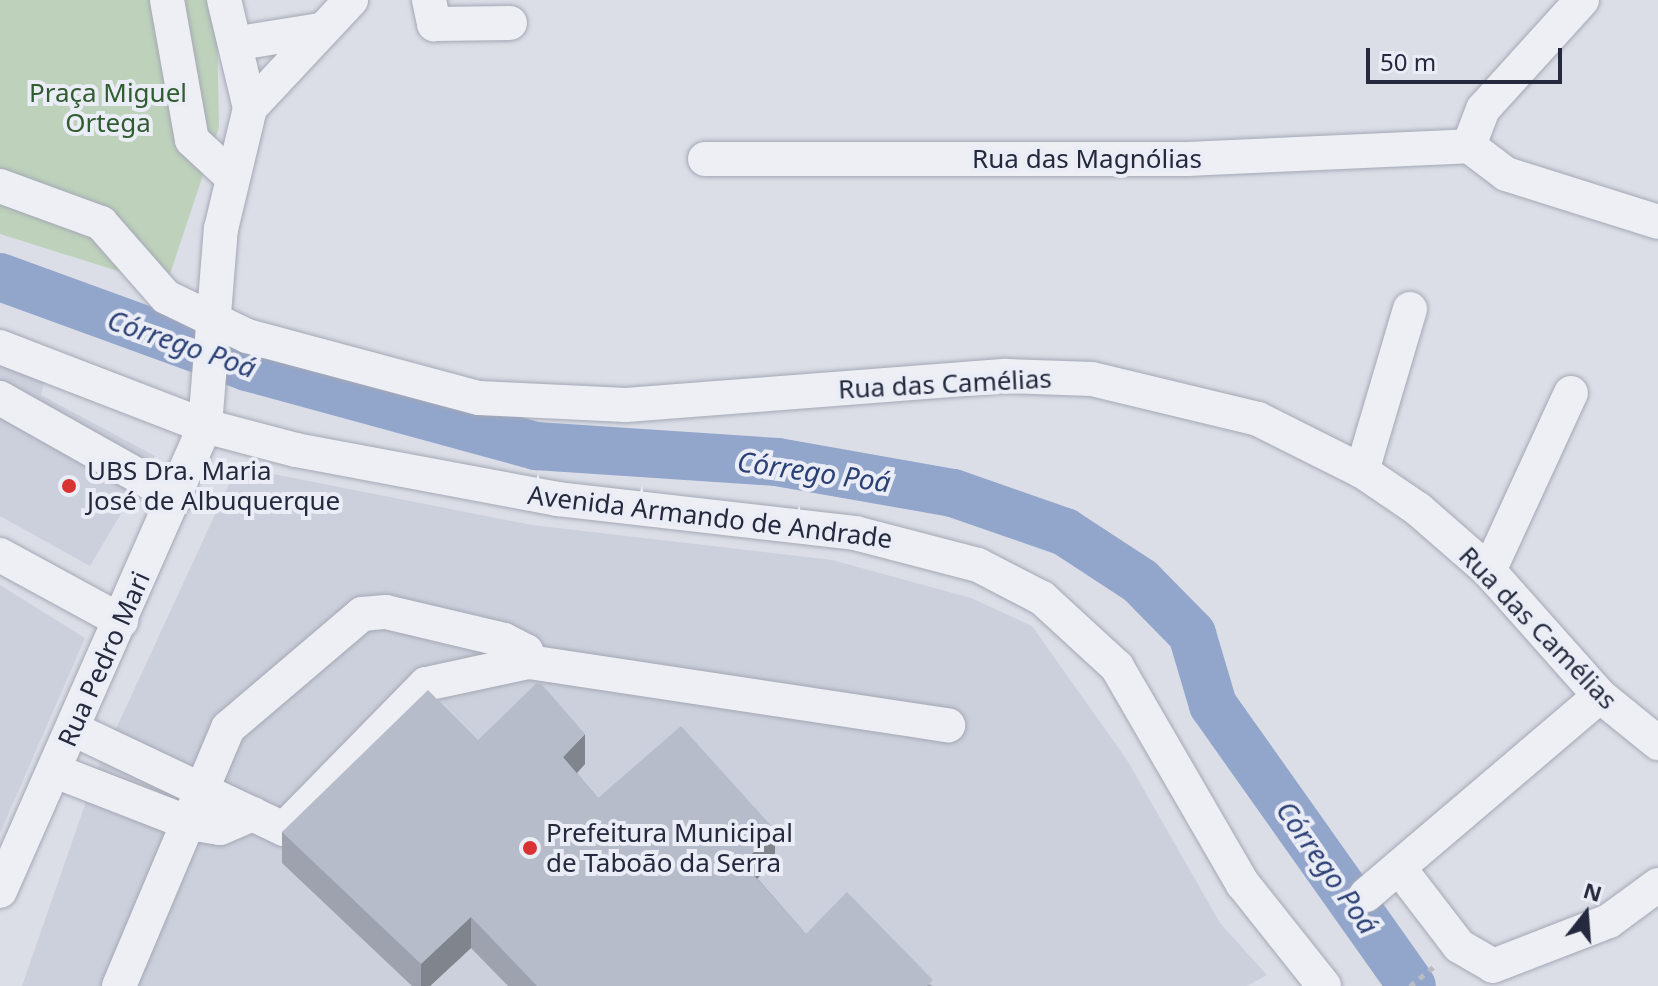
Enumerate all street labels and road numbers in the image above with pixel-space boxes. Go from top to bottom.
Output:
street label: Rua das Magnólias [972,143,1202,175]
street label: Rua das Camélias [837,363,1053,405]
street label: Avenida Armando de Andrade [526,479,894,555]
street label: Rua das Camélias [1453,540,1623,716]
street label: Rua Pedro Mari [51,567,157,751]

